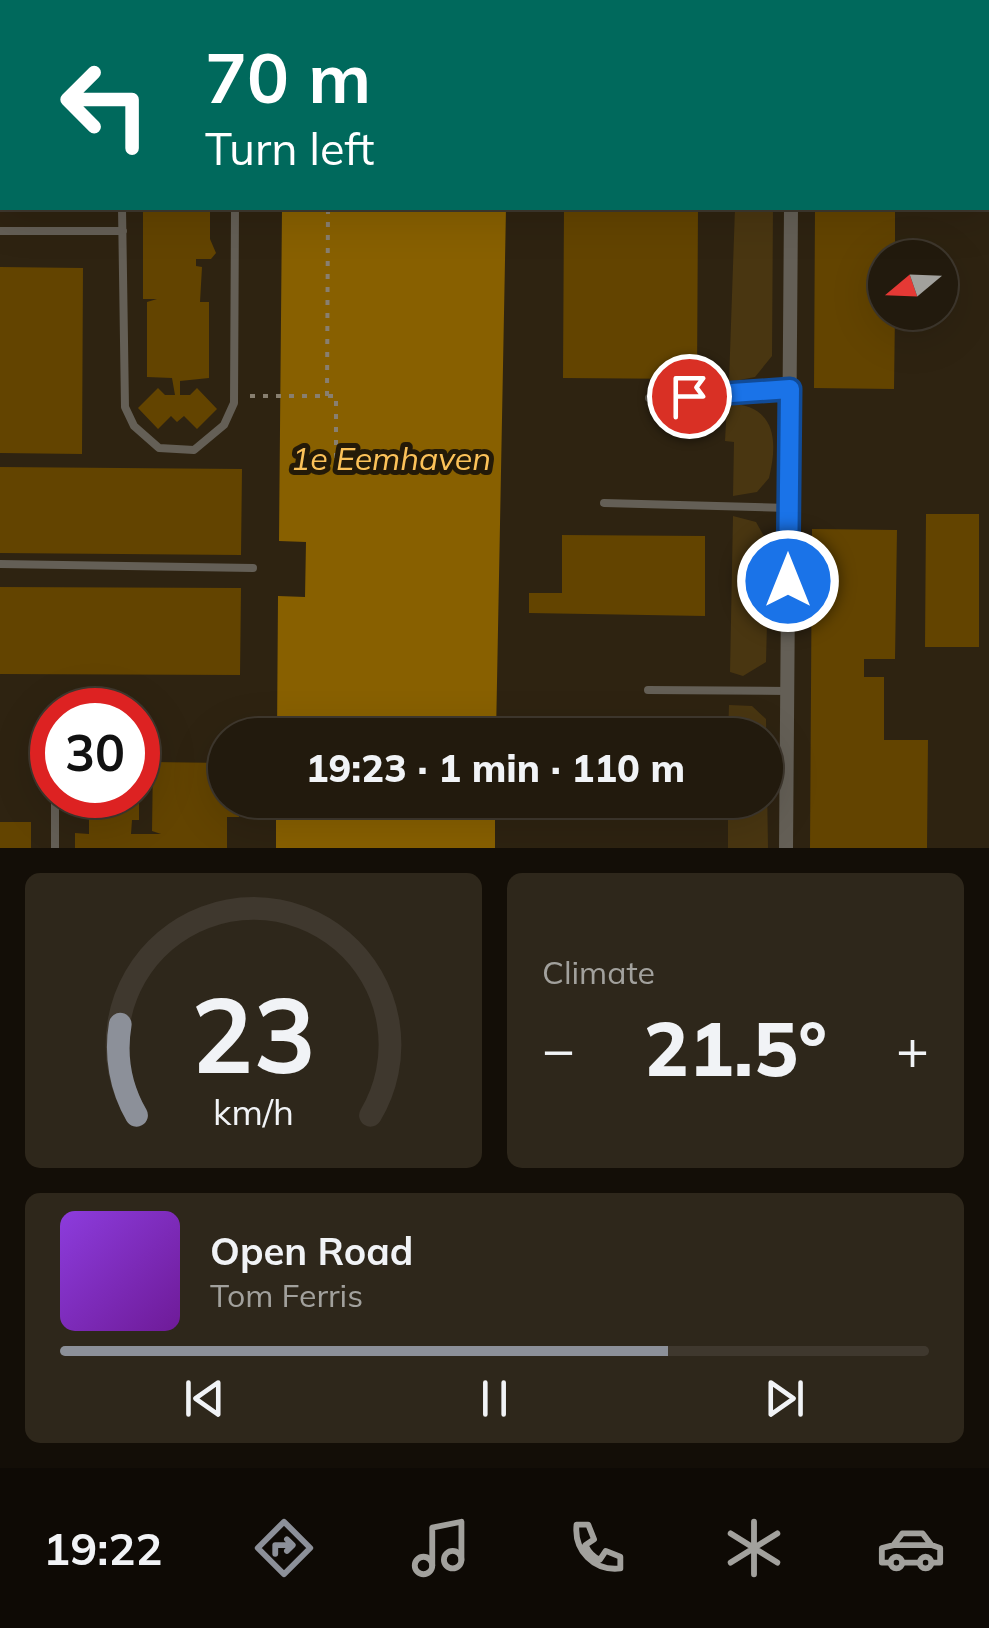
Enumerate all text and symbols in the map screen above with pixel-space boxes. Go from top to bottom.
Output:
text: 70 m [205,33,371,121]
icon: left [40,40,170,170]
text: Turn left [205,120,374,176]
north arrow [868,240,958,330]
map controls [868,240,958,330]
pin [647,354,732,439]
icon: arrive [662,369,717,424]
water label: 1e Eemhaven [291,438,491,478]
position arrow [736,529,840,633]
speed limit sign: 30 [30,688,160,818]
text: 19:23 · 1 min · 110 m [306,744,685,792]
text: Climate [542,952,655,992]
text: 23 [191,968,316,1099]
text: 21.5° [644,1001,827,1095]
text: − [542,1014,575,1083]
text: + [896,1014,929,1083]
text: km/h [213,1089,294,1134]
text: Open Road [210,1227,413,1275]
text: Tom Ferris [210,1275,363,1315]
icon: previous [177,1371,232,1426]
icon: pause [467,1371,522,1426]
icon: next [757,1371,812,1426]
icon: directions [249,1513,319,1583]
icon: music [406,1513,476,1583]
icon: phone [562,1513,632,1583]
icon: climate [719,1513,789,1583]
icon: car [876,1513,946,1583]
text: 19:22 [43,1520,162,1576]

